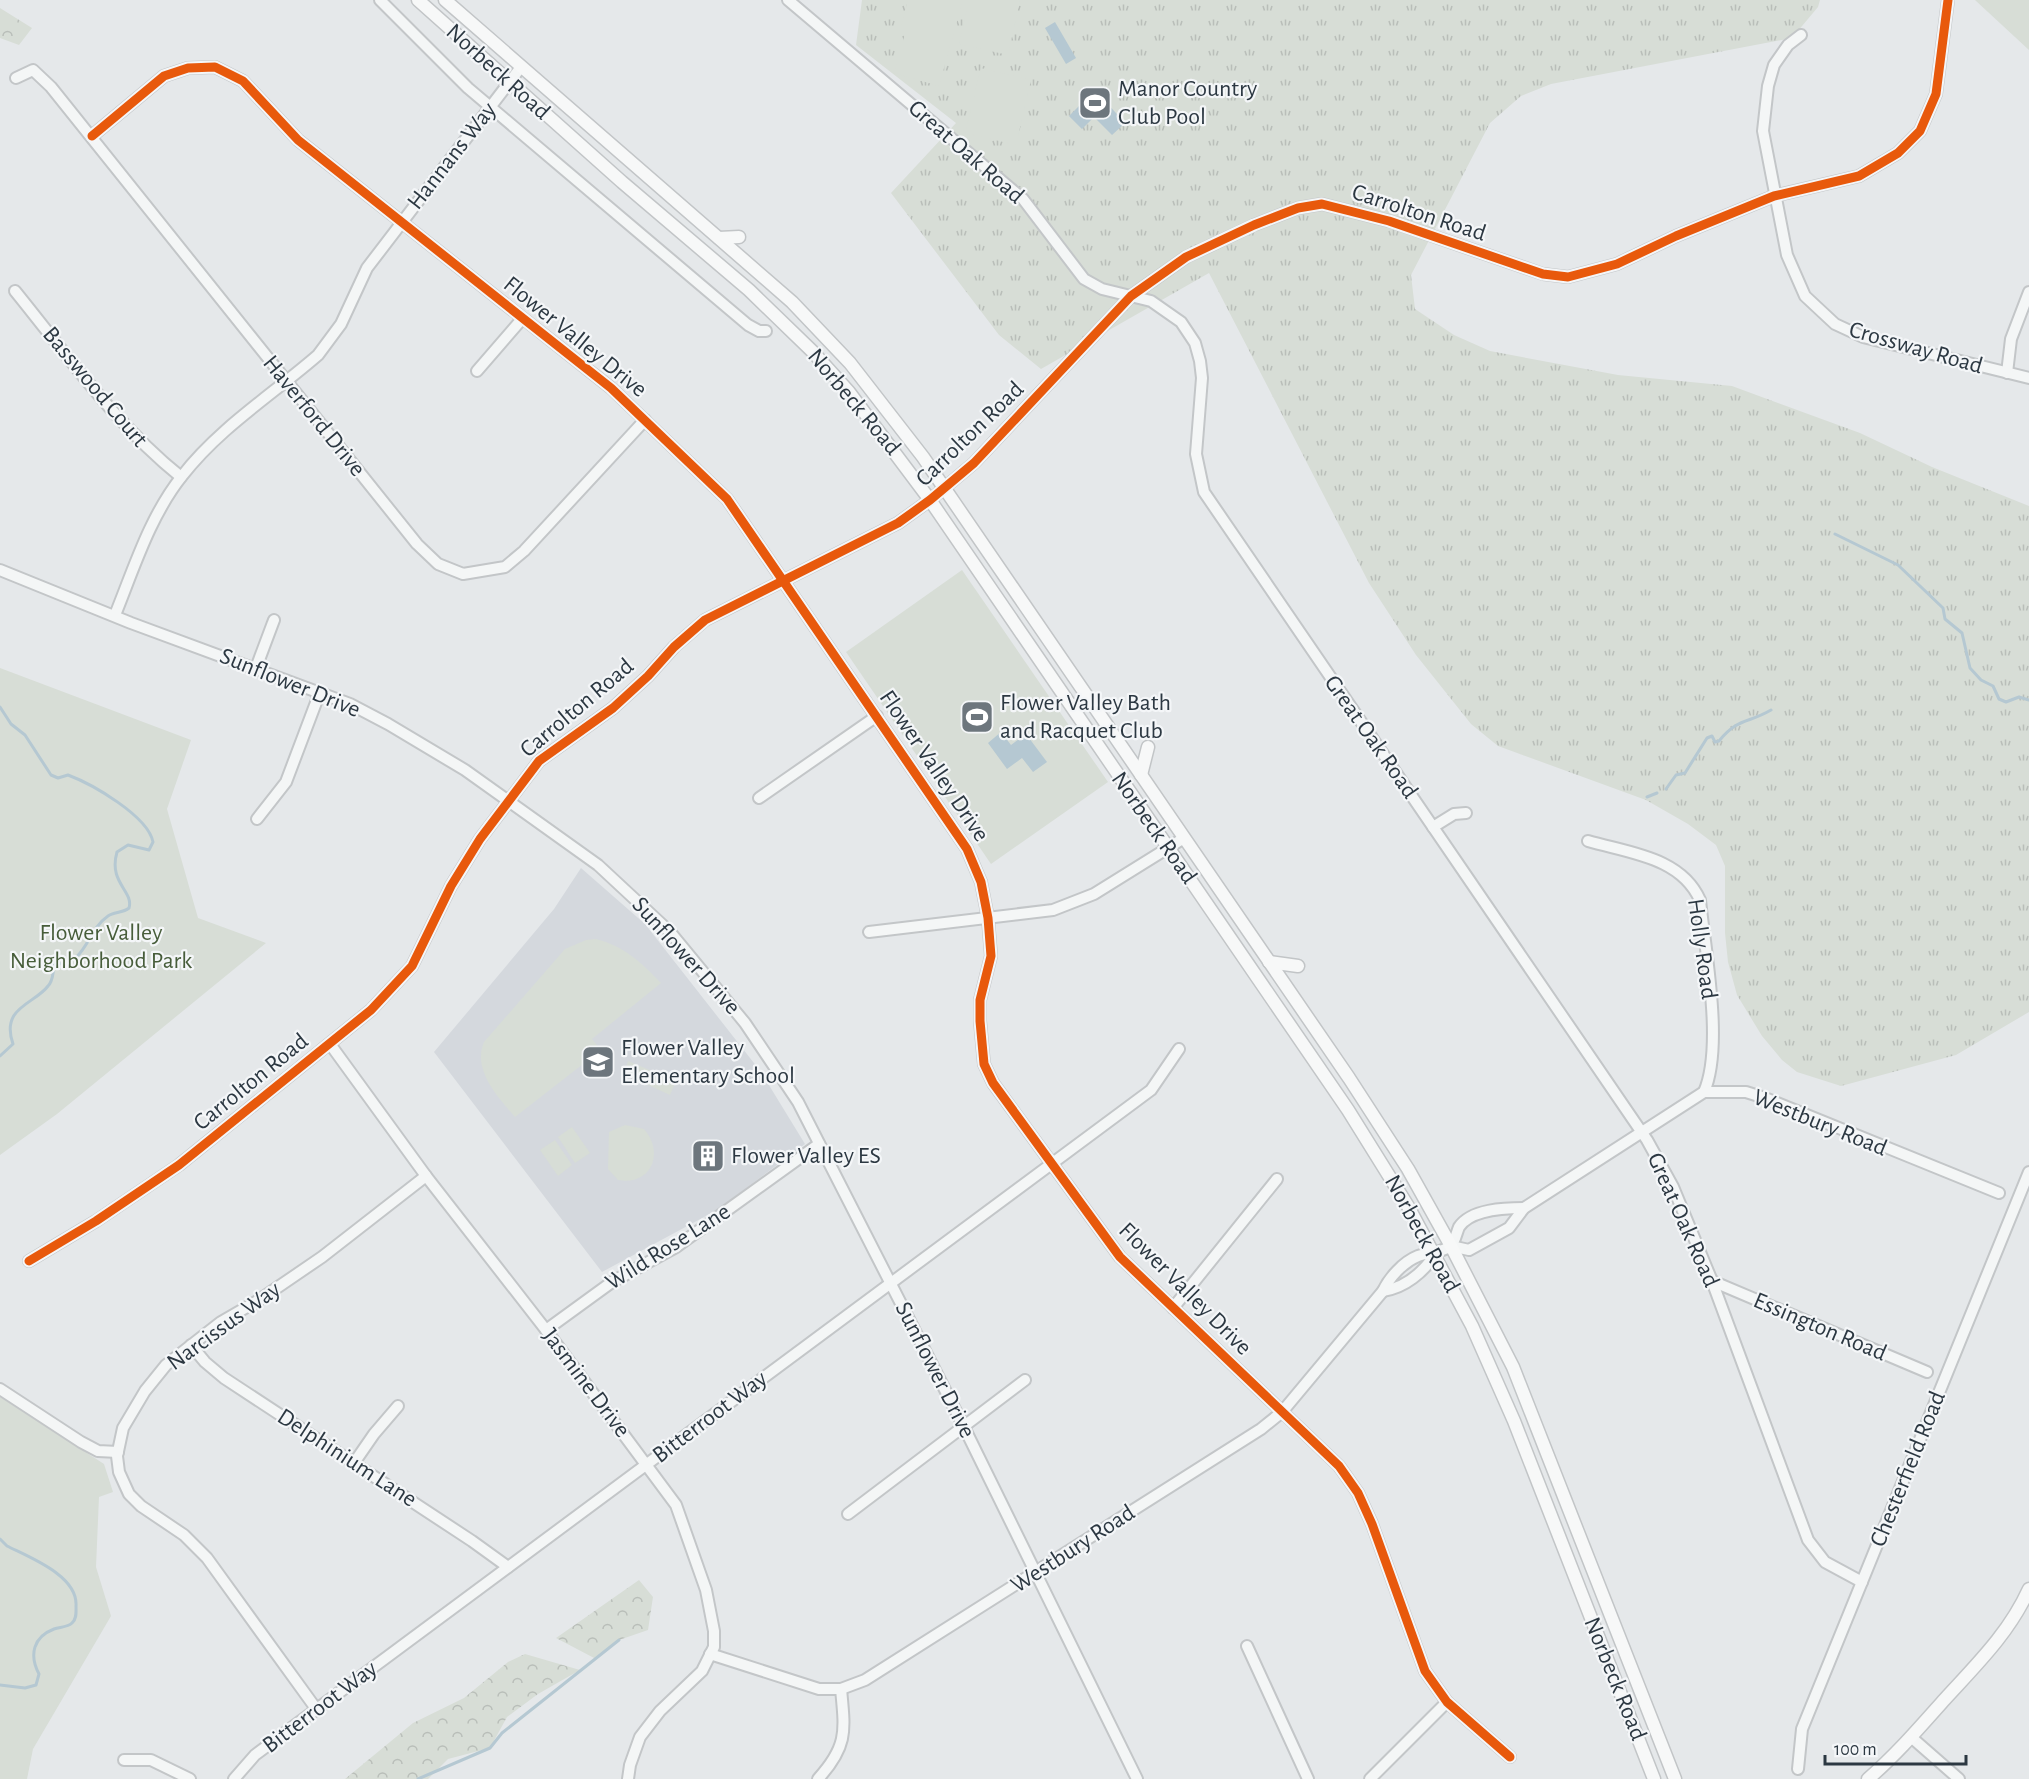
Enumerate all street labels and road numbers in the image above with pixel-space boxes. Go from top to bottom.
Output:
street label: Norbeck Road [441,19,555,125]
street label: Great Oak Road [904,96,1028,208]
street label: Hannans Way [403,98,501,214]
street label: Carrolton Road [1349,180,1489,246]
street label: Flower Valley Drive [499,272,651,402]
street label: Crossway Road [1846,317,1986,379]
street label: Basswood Court [38,322,152,452]
street label: Norbeck Road [803,344,905,460]
street label: Haverford Drive [258,351,370,481]
street label: Carrolton Road [912,377,1028,491]
street label: Sunflower Drive [216,644,364,722]
street label: Carrolton Road [516,654,638,762]
street label: Great Oak Road [1320,671,1422,803]
street label: Flower Valley Drive [875,686,993,846]
street label: Norbeck Road [1107,768,1201,888]
street label: Sunflower Drive [627,893,745,1019]
street label: Holly Road [1683,897,1721,1001]
street label: Carrolton Road [189,1029,313,1135]
street label: Westbury Road [1750,1085,1890,1161]
street label: Great Oak Road [1643,1149,1723,1291]
street label: Norbeck Road [1380,1171,1464,1297]
street label: Wild Rose Lane [601,1199,735,1295]
street label: Flower Valley Drive [1114,1218,1256,1360]
street label: Narcissus Way [163,1277,285,1375]
street label: Essington Road [1750,1288,1890,1366]
street label: Sunflower Drive [890,1298,980,1442]
street label: Jasmine Drive [538,1324,634,1442]
street label: Bitterroot Way [648,1366,772,1468]
street label: Chesterfield Road [1866,1388,1950,1550]
street label: Delphinium Lane [273,1404,421,1512]
street label: Westbury Road [1007,1500,1139,1598]
street label: Norbeck Road [1579,1614,1651,1744]
street label: Bitterroot Way [258,1656,382,1758]

